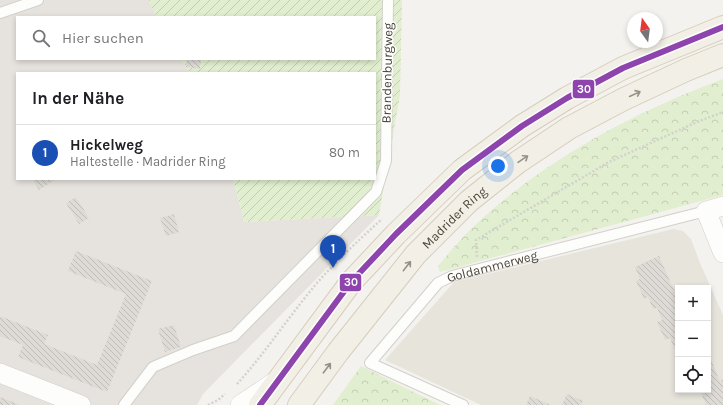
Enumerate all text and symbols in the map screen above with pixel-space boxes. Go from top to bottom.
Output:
north arrow [627,12,663,48]
search box [16,16,376,60]
street label: Brandenburgweg [379,22,395,124]
icon: search [30,27,52,49]
text: Hier suchen [62,29,144,47]
line badge: 30 [572,79,595,99]
text: 30 [577,83,591,96]
text: In der Nähe [32,88,124,108]
one-way arrow [629,90,641,97]
text: Hickelweg [70,136,143,154]
text: 1 [43,145,47,160]
text: 80 m [329,145,360,160]
text: Haltestelle · Madrider Ring [70,154,226,169]
one-way arrow [517,155,528,163]
your location [488,156,508,176]
street label: Madrider Ring [419,182,490,251]
pin: 1 [320,235,346,268]
street label: Goldammerweg [444,247,540,285]
one-way arrow [403,260,411,271]
line badge: 30 [339,273,362,292]
text: 30 [344,276,358,289]
map controls [675,285,711,393]
button: + [675,285,711,321]
button: − [675,321,711,357]
button: locate [675,357,711,393]
one-way arrow [323,363,331,374]

